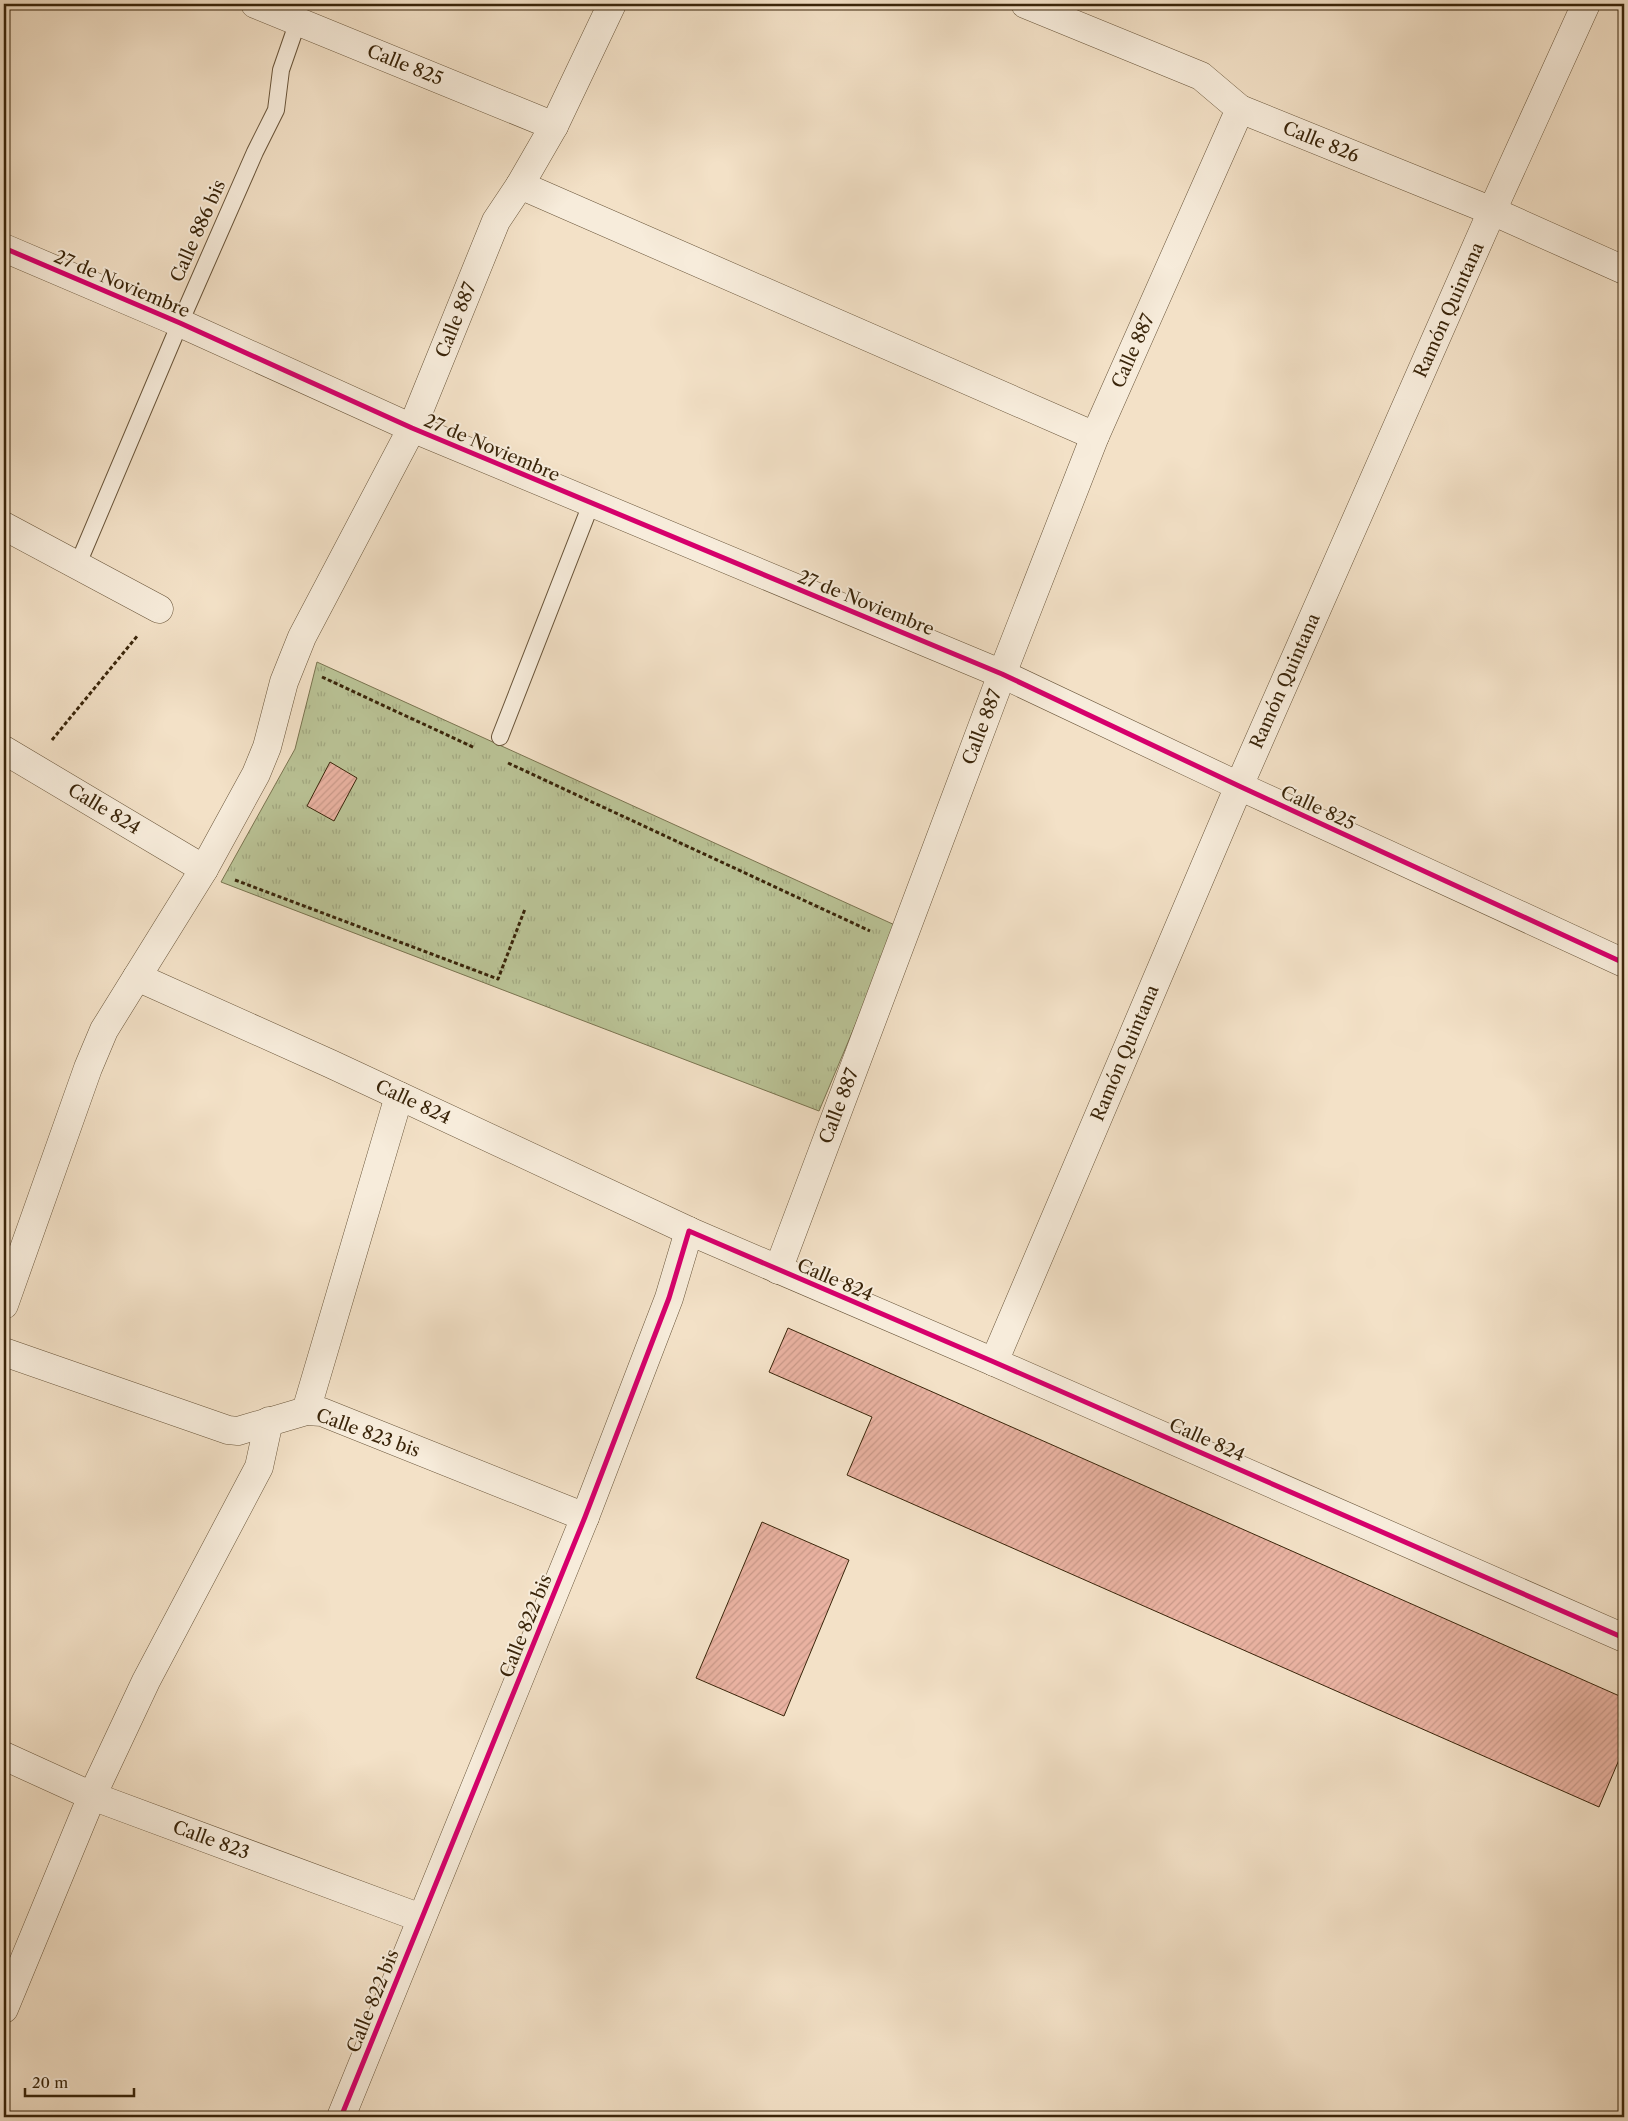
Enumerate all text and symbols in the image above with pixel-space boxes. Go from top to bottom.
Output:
street label: Calle 825 [364,40,446,90]
street label: Calle 826 [1280,117,1362,167]
street label: Calle 886 bis [166,176,230,286]
street label: Ramón Quintana [1409,238,1489,381]
street label: 27 de Noviembre [51,246,193,322]
street label: Calle 887 [431,279,481,361]
street label: Calle 887 [1107,310,1159,392]
street label: 27 de Noviembre [421,410,563,486]
street label: 27 de Noviembre [795,566,937,640]
street label: Ramón Quintana [1245,609,1325,752]
street label: Calle 887 [958,686,1006,768]
street label: Calle 824 [64,779,144,839]
street label: Calle 825 [1277,781,1359,835]
street label: Ramón Quintana [1086,981,1164,1124]
street label: Calle 887 [815,1065,863,1147]
street label: Calle 824 [372,1075,454,1129]
street label: Calle 824 [794,1254,876,1306]
street label: Calle 823 bis [313,1404,423,1462]
street label: Calle 824 [1166,1414,1248,1466]
street label: Calle 822 bis [495,1571,557,1681]
street label: Calle 823 [170,1816,252,1864]
street label: Calle 822 bis [342,1946,404,2056]
scale bar [25,2066,134,2098]
text: 20 m [32,2073,68,2092]

